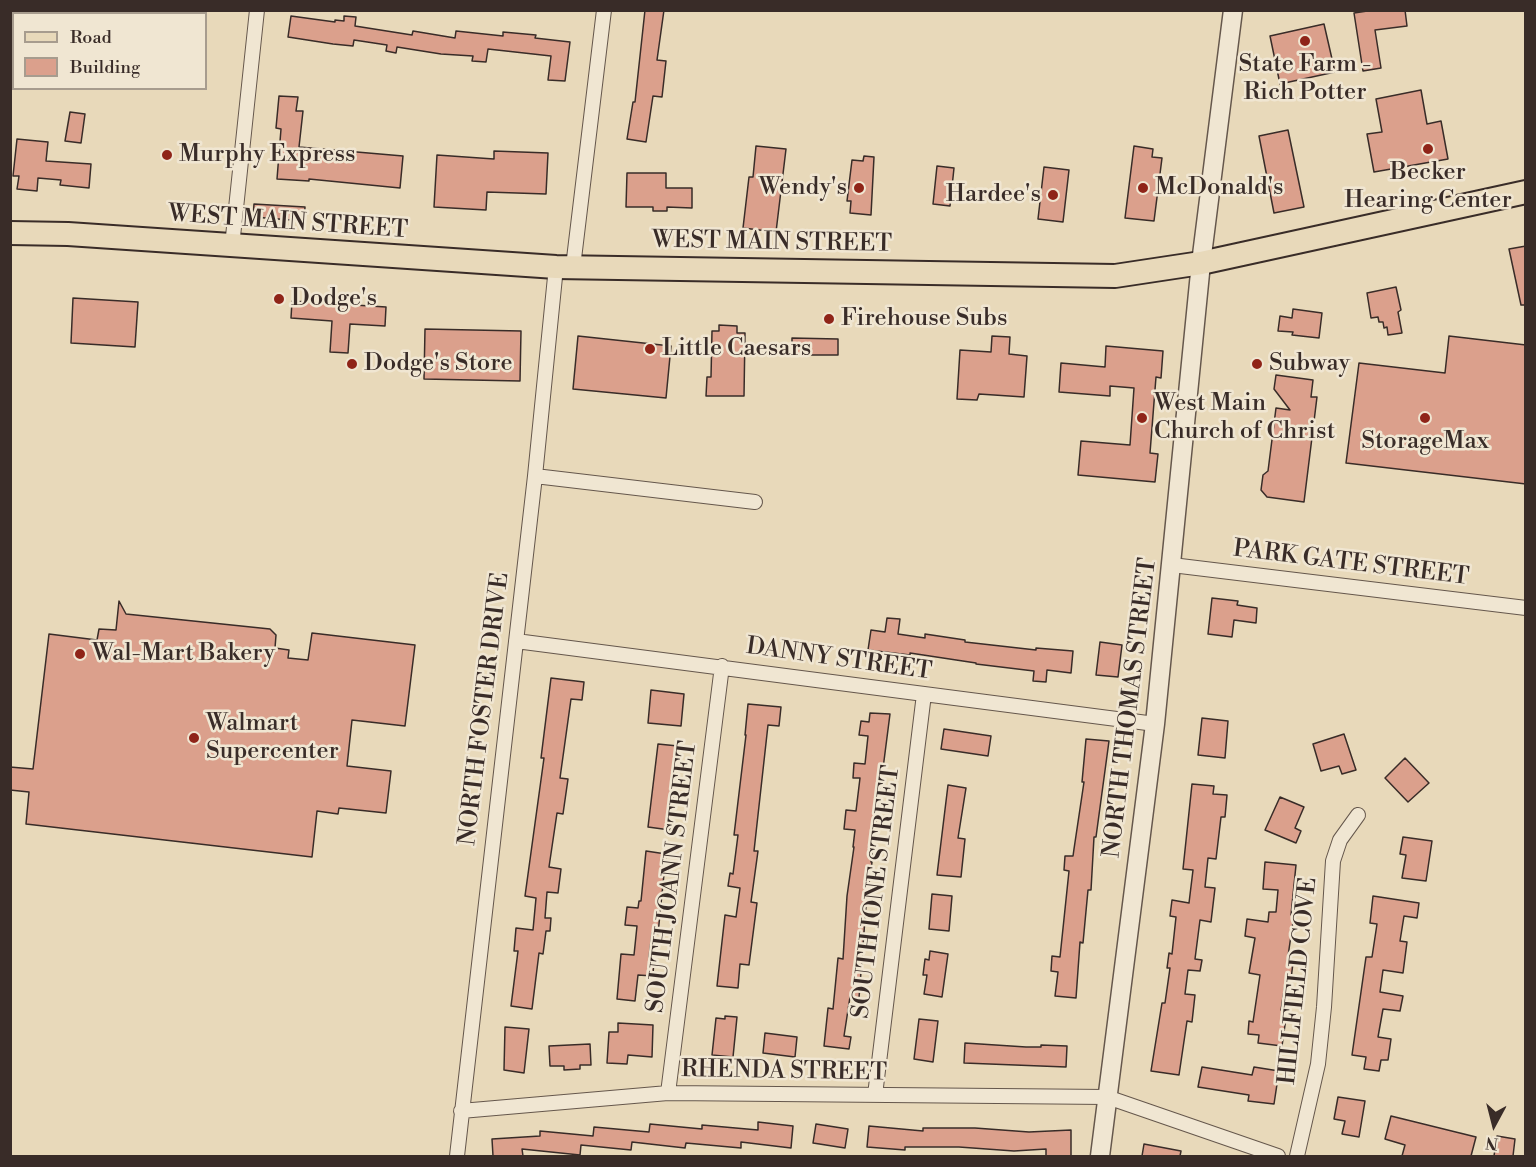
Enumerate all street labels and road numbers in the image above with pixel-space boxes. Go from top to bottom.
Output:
street label: WEST MAIN STREET [167,200,409,246]
street label: WEST MAIN STREET [652,227,892,259]
street label: PARK GATE STREET [1231,535,1471,593]
street label: NORTH THOMAS STREET [1098,556,1164,860]
street label: NORTH FOSTER DRIVE [454,571,516,847]
street label: DANNY STREET [744,633,934,687]
street label: SOUTH JOANN STREET [642,739,704,1015]
street label: SOUTH IONE STREET [847,764,907,1020]
street label: HILLFIELD COVE [1274,876,1324,1086]
street label: RHENDA STREET [681,1056,887,1088]

